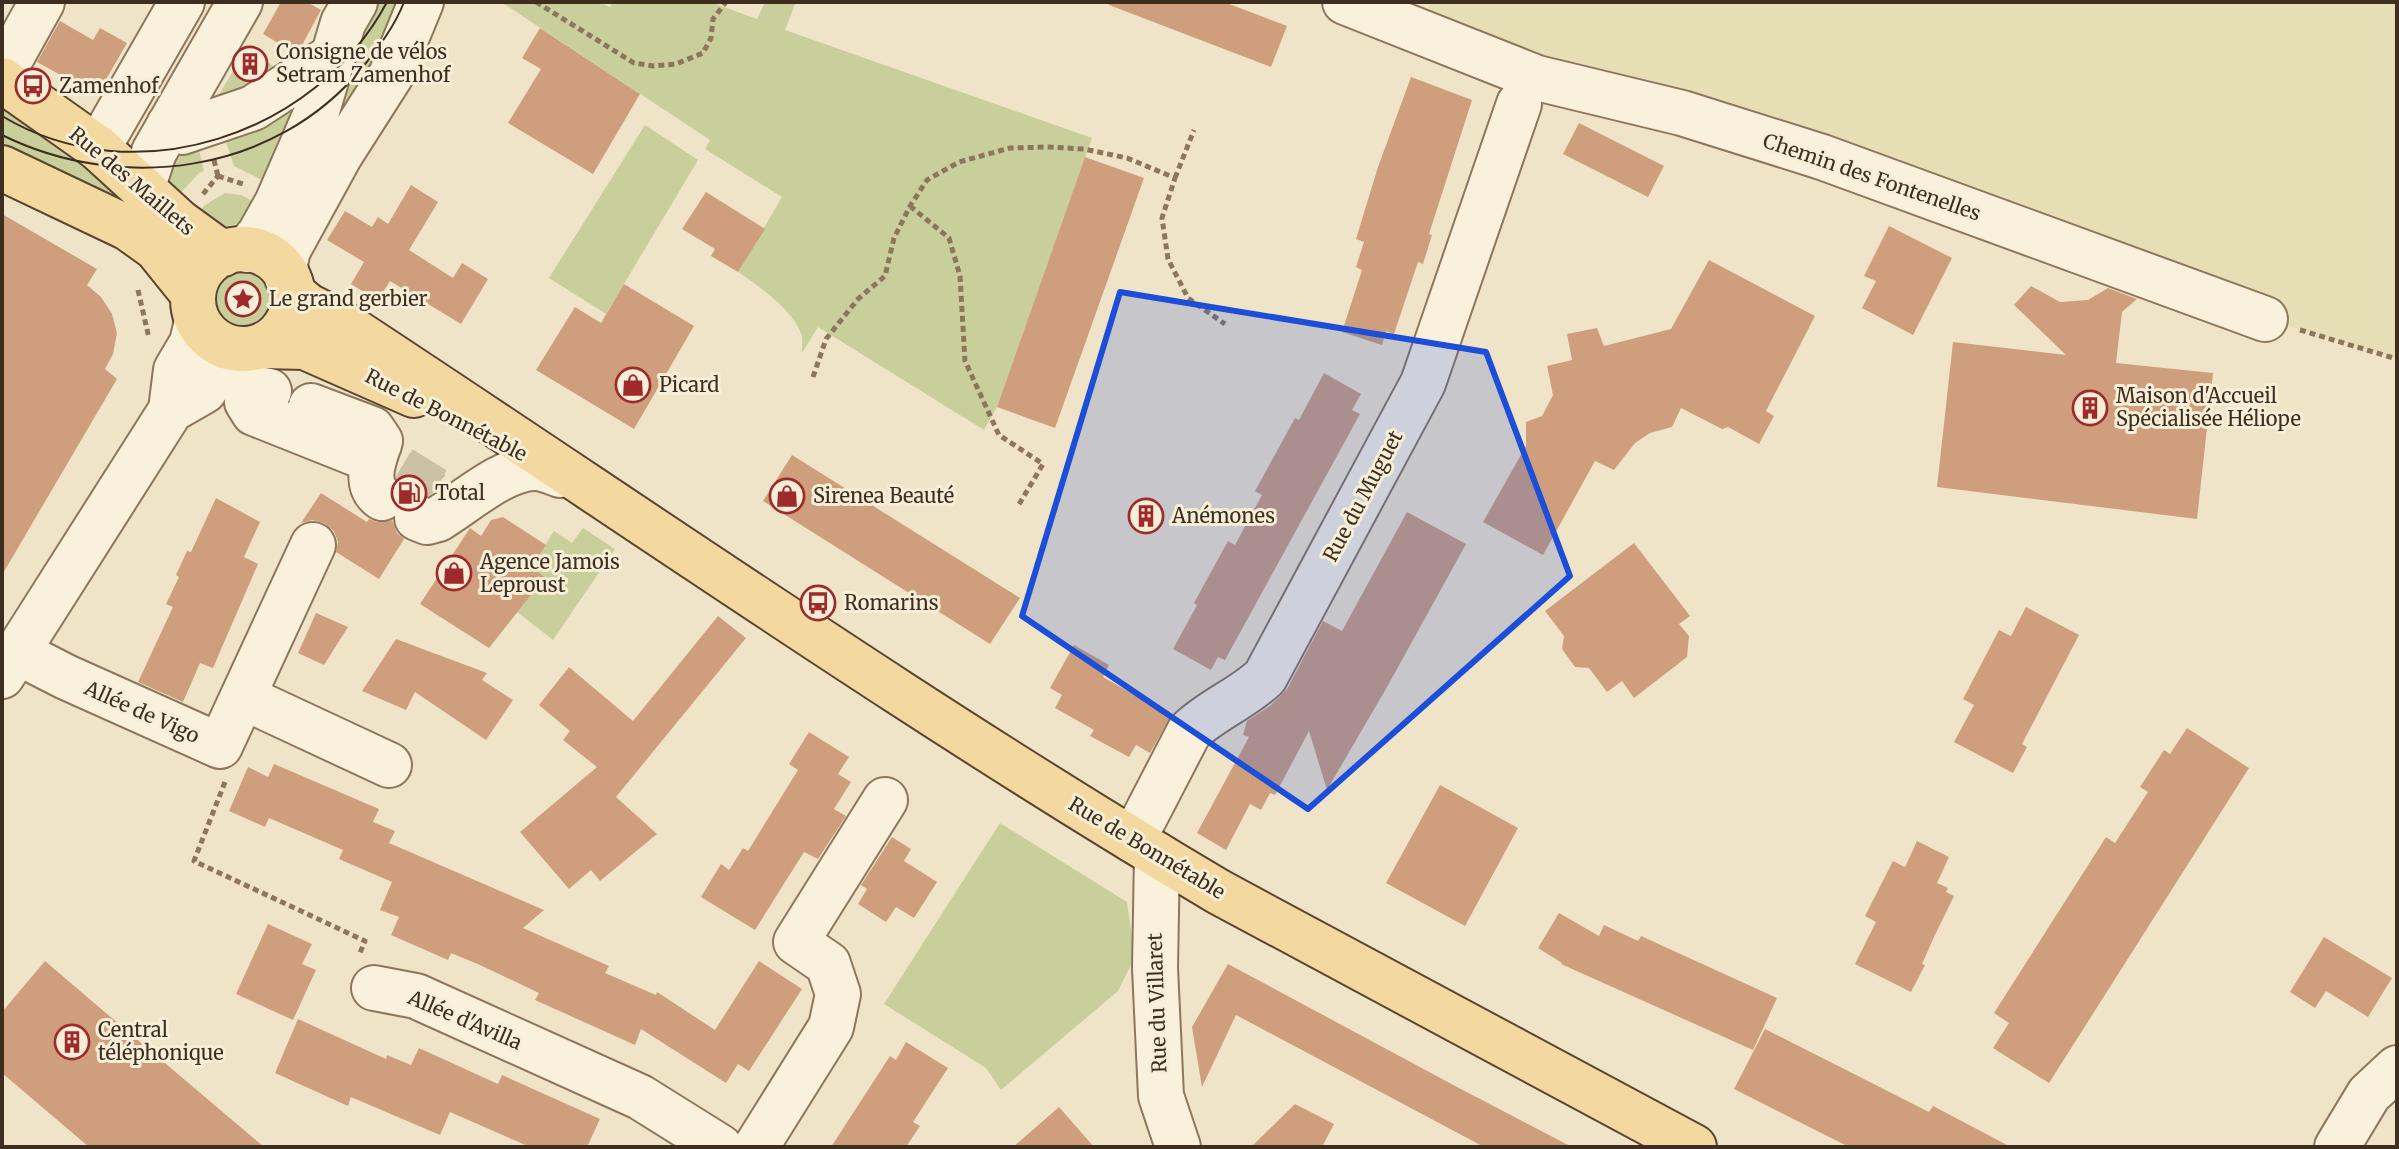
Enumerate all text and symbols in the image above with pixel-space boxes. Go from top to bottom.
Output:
place label: Consigne de vélos Setram Zamenhof [276,39,452,87]
building icon: Consigne de vélos Setram Zamenhof [231,45,269,83]
bus stop icon: Zamenhof [14,67,52,105]
place label: Zamenhof [59,73,160,98]
street label: Rue des Maillets [64,121,200,240]
street label: Chemin des Fontenelles [1760,127,1984,226]
place icon: Le grand gerbier [224,280,262,318]
place label: Le grand gerbier [269,286,428,311]
street label: Rue de Bonnétable [361,363,531,466]
shop icon: Picard [614,366,652,404]
place label: Picard [659,372,719,397]
place label: Maison d'Accueil Spécialisée Héliope [2116,383,2301,431]
building icon: Maison d'Accueil Spécialisée Héliope [2071,389,2109,427]
street label: Rue du Muguet [1317,426,1408,566]
fuel station icon: Total [390,474,428,512]
shop icon: Sirenea Beauté [768,477,806,515]
place label: Total [435,480,485,505]
place label: Sirenea Beauté [813,483,954,508]
building icon: Anémones [1127,497,1165,535]
place label: Anémones [1171,503,1275,528]
place label: Agence Jamois Leproust [479,549,620,597]
shop icon: Agence Jamois Leproust [435,554,473,592]
bus stop icon: Romarins [799,584,837,622]
place label: Romarins [844,590,939,615]
street label: Allée de Vigo [80,675,204,748]
street label: Rue de Bonnétable [1064,791,1230,904]
street label: Rue du Villaret [1142,932,1171,1073]
street label: Allée d'Avilla [404,984,526,1055]
place label: Central téléphonique [98,1017,224,1065]
building icon: Central téléphonique [53,1023,91,1061]

